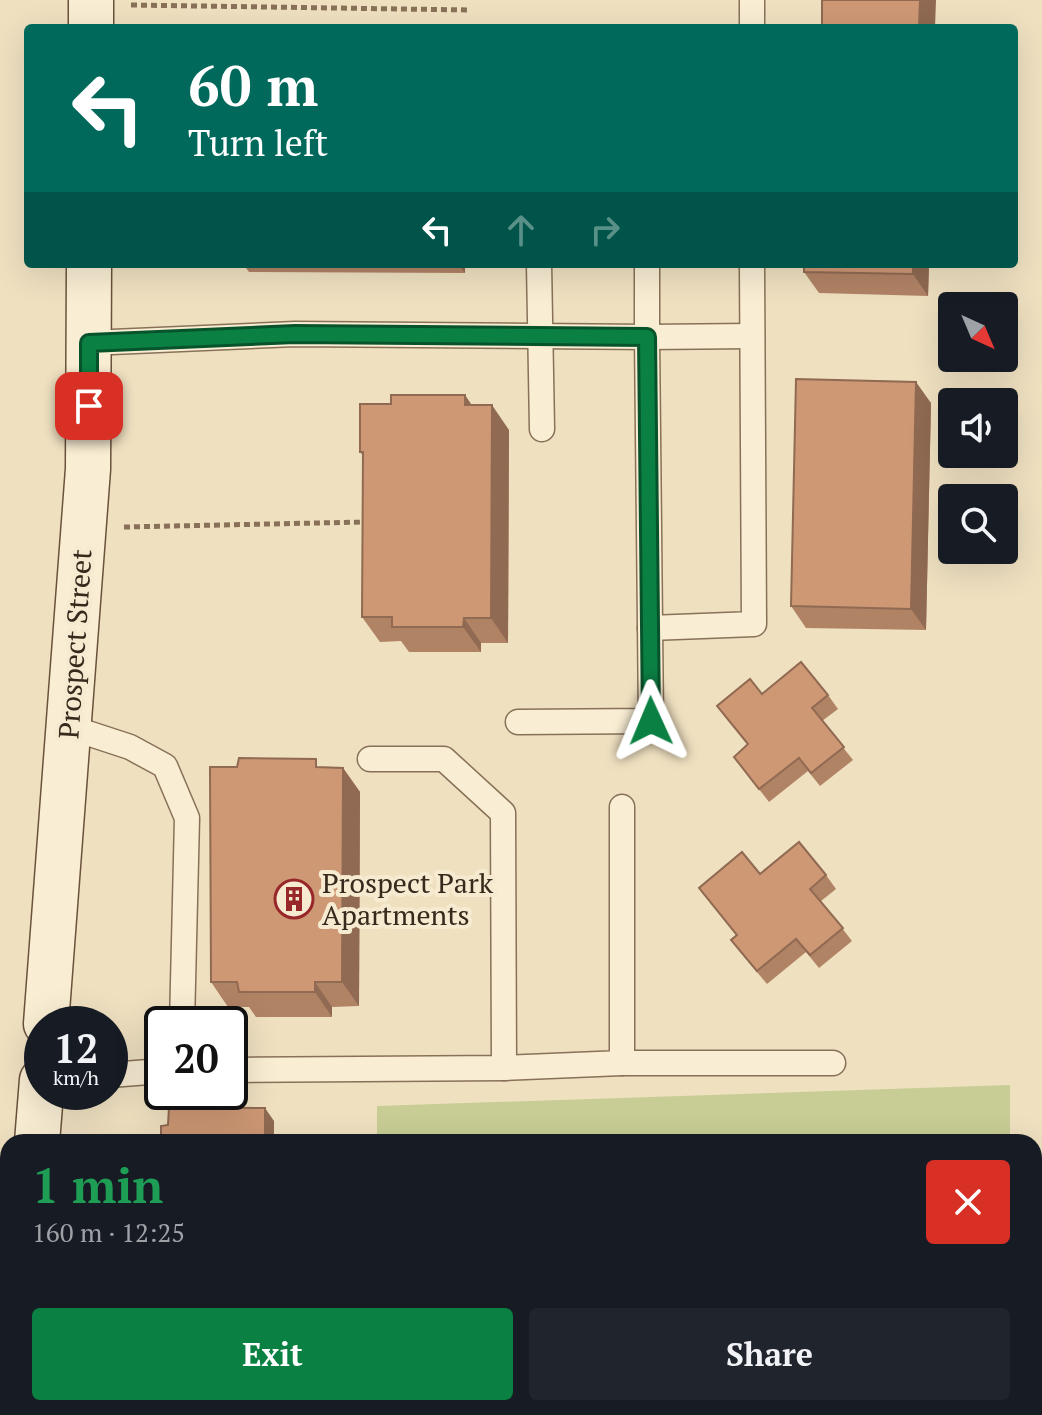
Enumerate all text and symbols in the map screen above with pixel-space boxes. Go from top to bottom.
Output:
text: 60 m [188,48,318,122]
icon: left [56,56,160,160]
text: Turn left [188,119,328,166]
icon: left [415,208,459,252]
icon: ahead [499,208,543,252]
icon: right [583,208,627,252]
north arrow [938,292,1018,372]
map controls [938,292,1018,564]
pin [55,372,123,440]
icon: arrive [67,384,111,428]
button: sound [938,388,1018,468]
button: search [938,484,1018,564]
street label: Prospect Street [49,547,100,740]
position arrow [609,679,693,763]
place label: Prospect Park Apartments [322,864,494,933]
building icon: Prospect Park Apartments [273,878,315,920]
speed limit sign: 20 [144,1006,248,1110]
text: 12 [53,1021,99,1074]
text: km/h [53,1064,99,1091]
text: 1 min [32,1153,163,1217]
button: close [926,1160,1010,1244]
text: 160 m · 12:25 [32,1215,185,1249]
button: Exit [32,1308,513,1400]
button: Share [529,1308,1010,1400]

